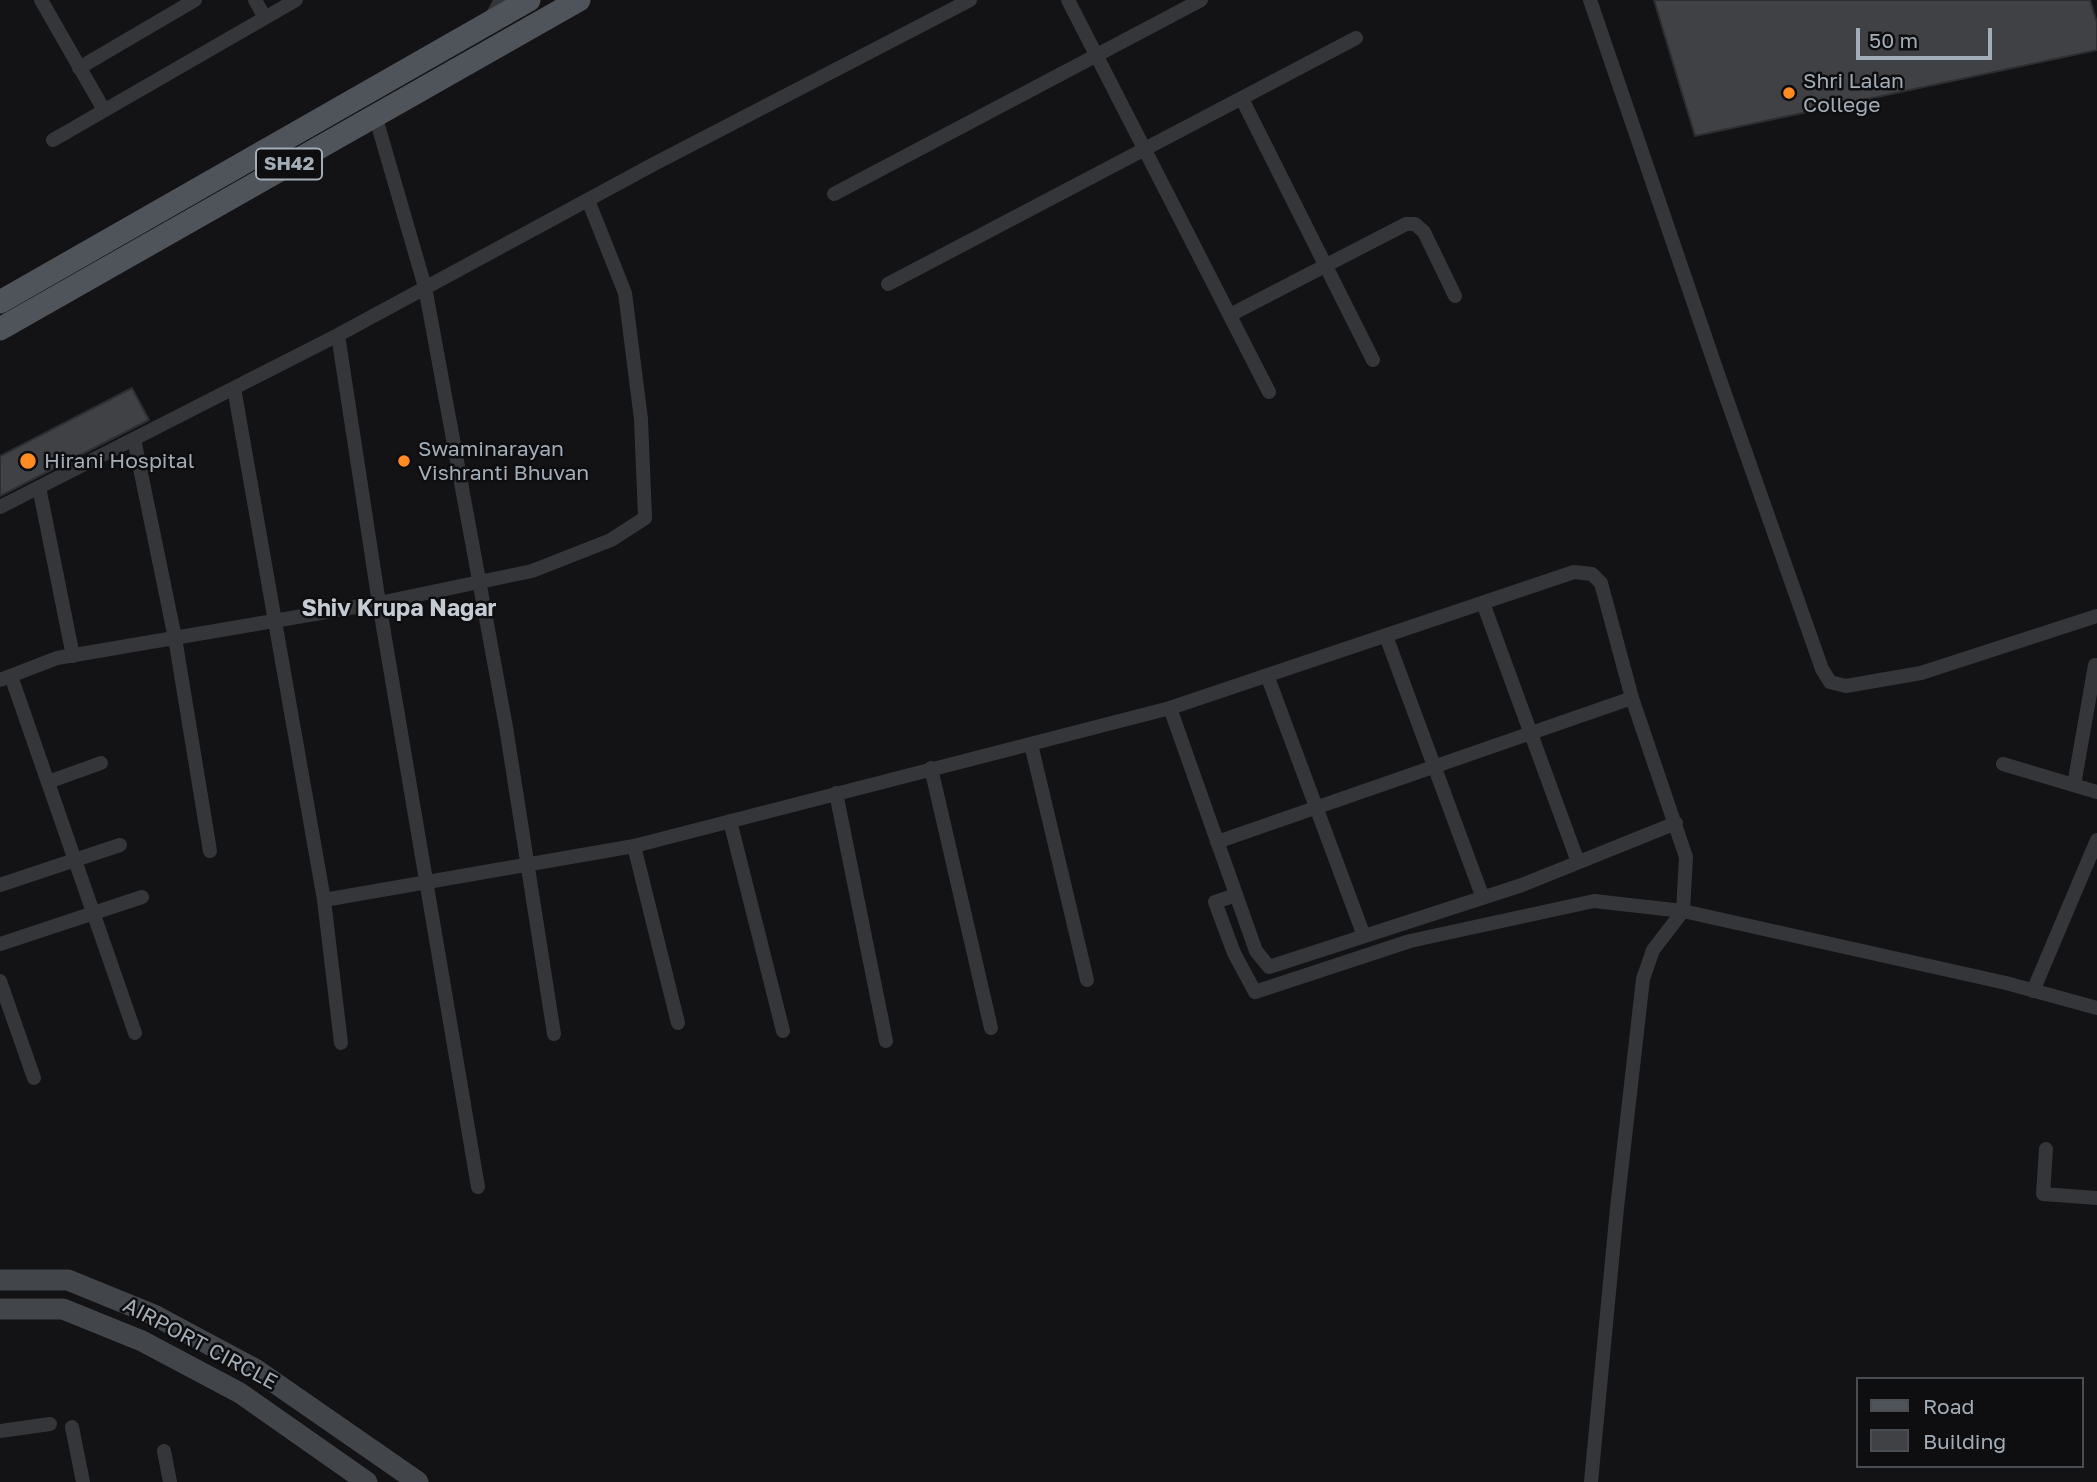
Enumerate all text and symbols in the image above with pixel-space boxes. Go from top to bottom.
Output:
scale bar [1859,14,1996,58]
text: 50 m [1869,27,1918,53]
place label: Shri Lalan College [1803,68,1904,118]
marker: Shri Lalan College [1781,85,1797,101]
road number: SH42 [256,148,322,180]
place label: Swaminarayan Vishranti Bhuvan [418,436,589,486]
place label: Hirani Hospital [44,448,194,474]
marker: Hirani Hospital [18,451,38,471]
marker: Swaminarayan Vishranti Bhuvan [396,453,412,469]
district label: Shiv Krupa Nagar [301,595,497,623]
street label: AIRPORT CIRCLE [119,1293,281,1395]
legend [1856,1377,2083,1468]
text: Road [1923,1393,1974,1419]
text: Building [1923,1428,2006,1454]

